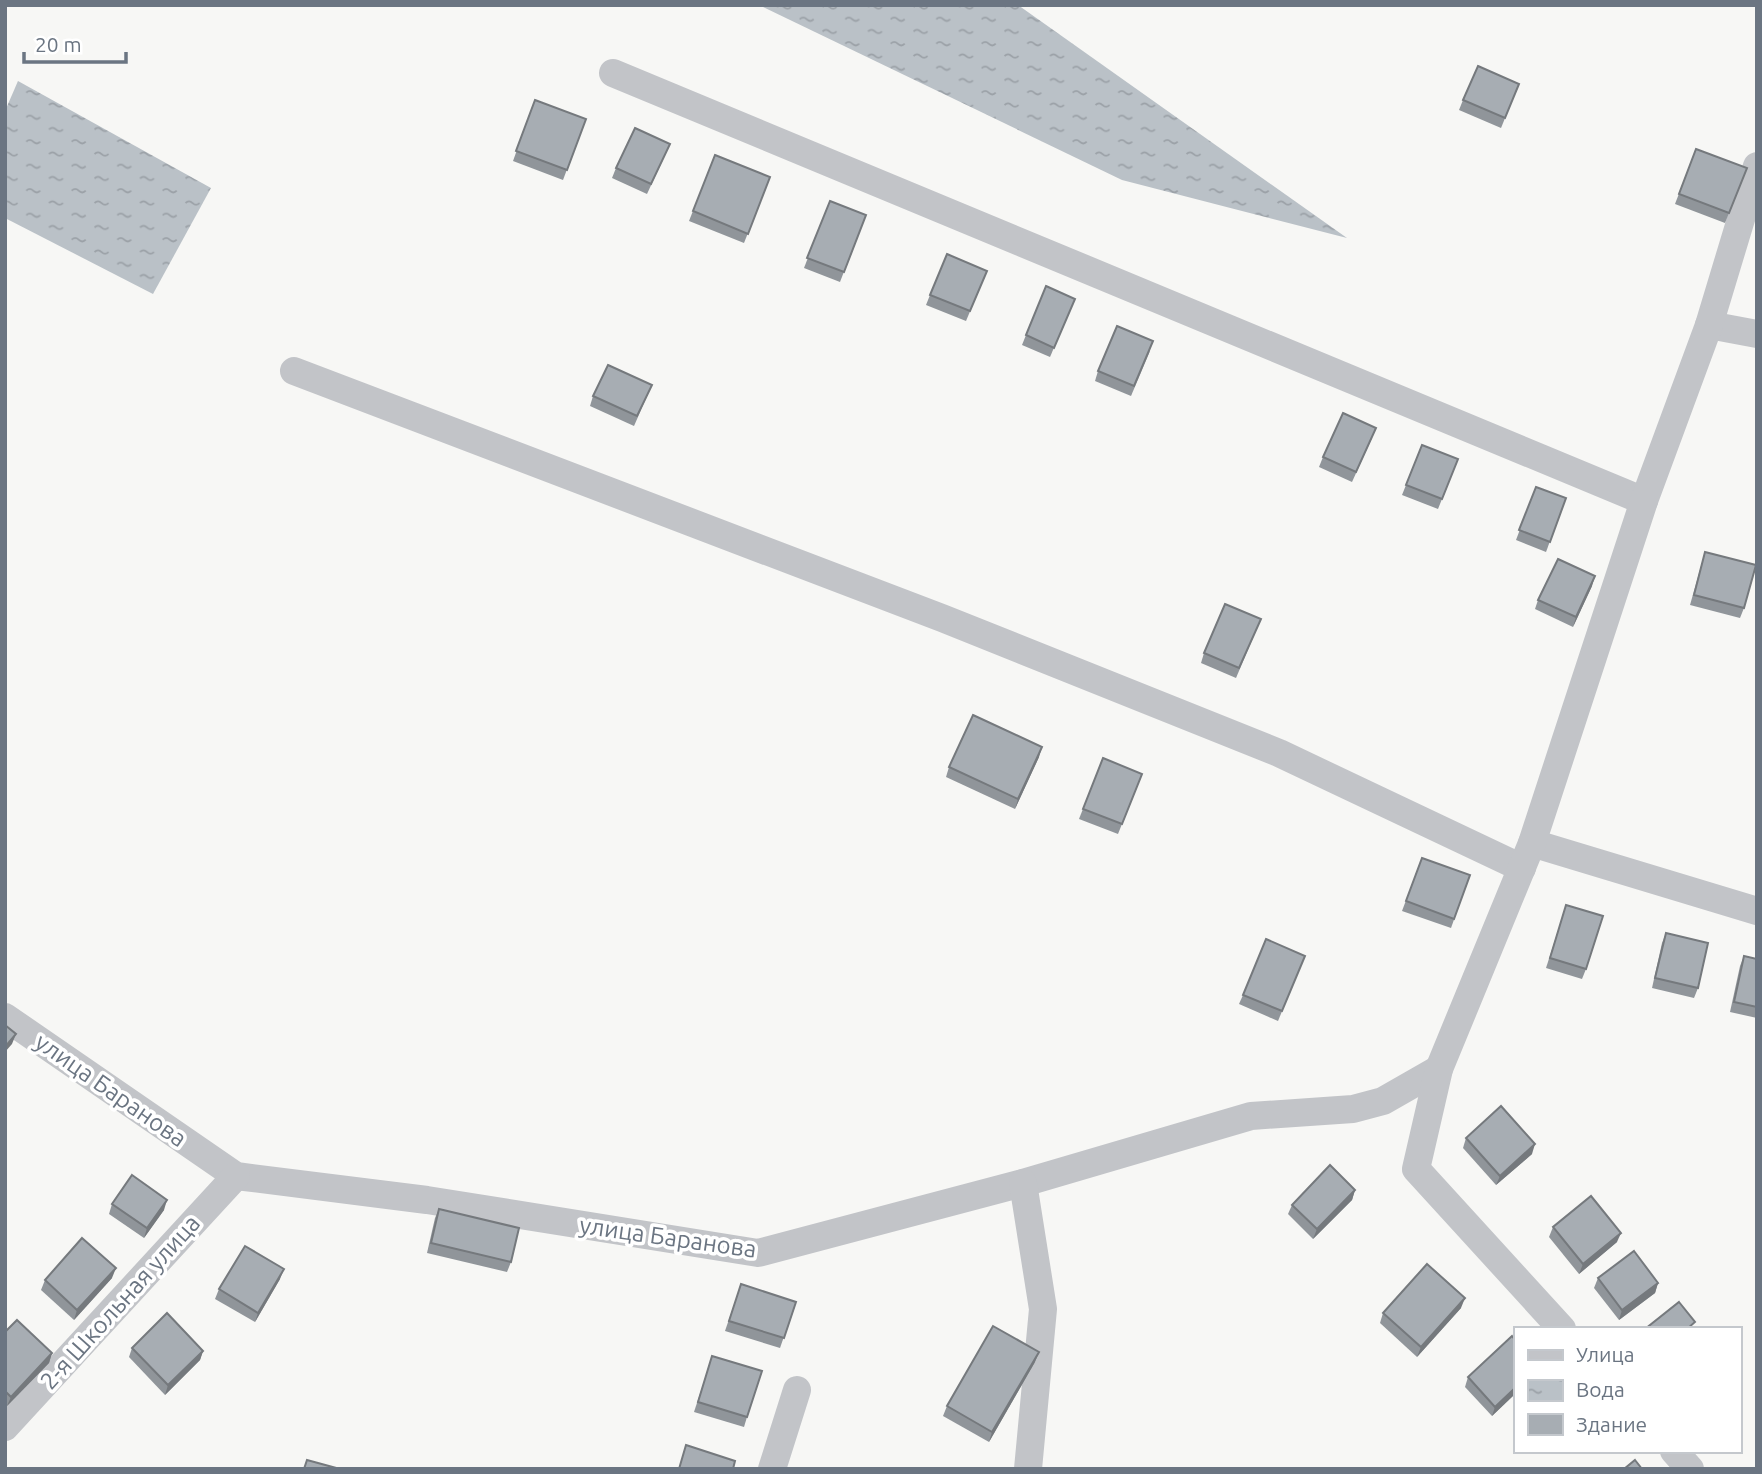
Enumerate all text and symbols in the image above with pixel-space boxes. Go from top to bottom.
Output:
scale bar [24,21,126,65]
text: 20 m [35,32,82,56]
street label: улица Баранова [30,1028,192,1152]
street label: 2-я Школьная улица [35,1209,205,1395]
street label: улица Баранова [578,1211,758,1263]
legend [1514,1327,1741,1453]
text: Улица [1576,1342,1634,1366]
text: Вода [1576,1377,1625,1401]
text: Здание [1576,1412,1647,1436]

